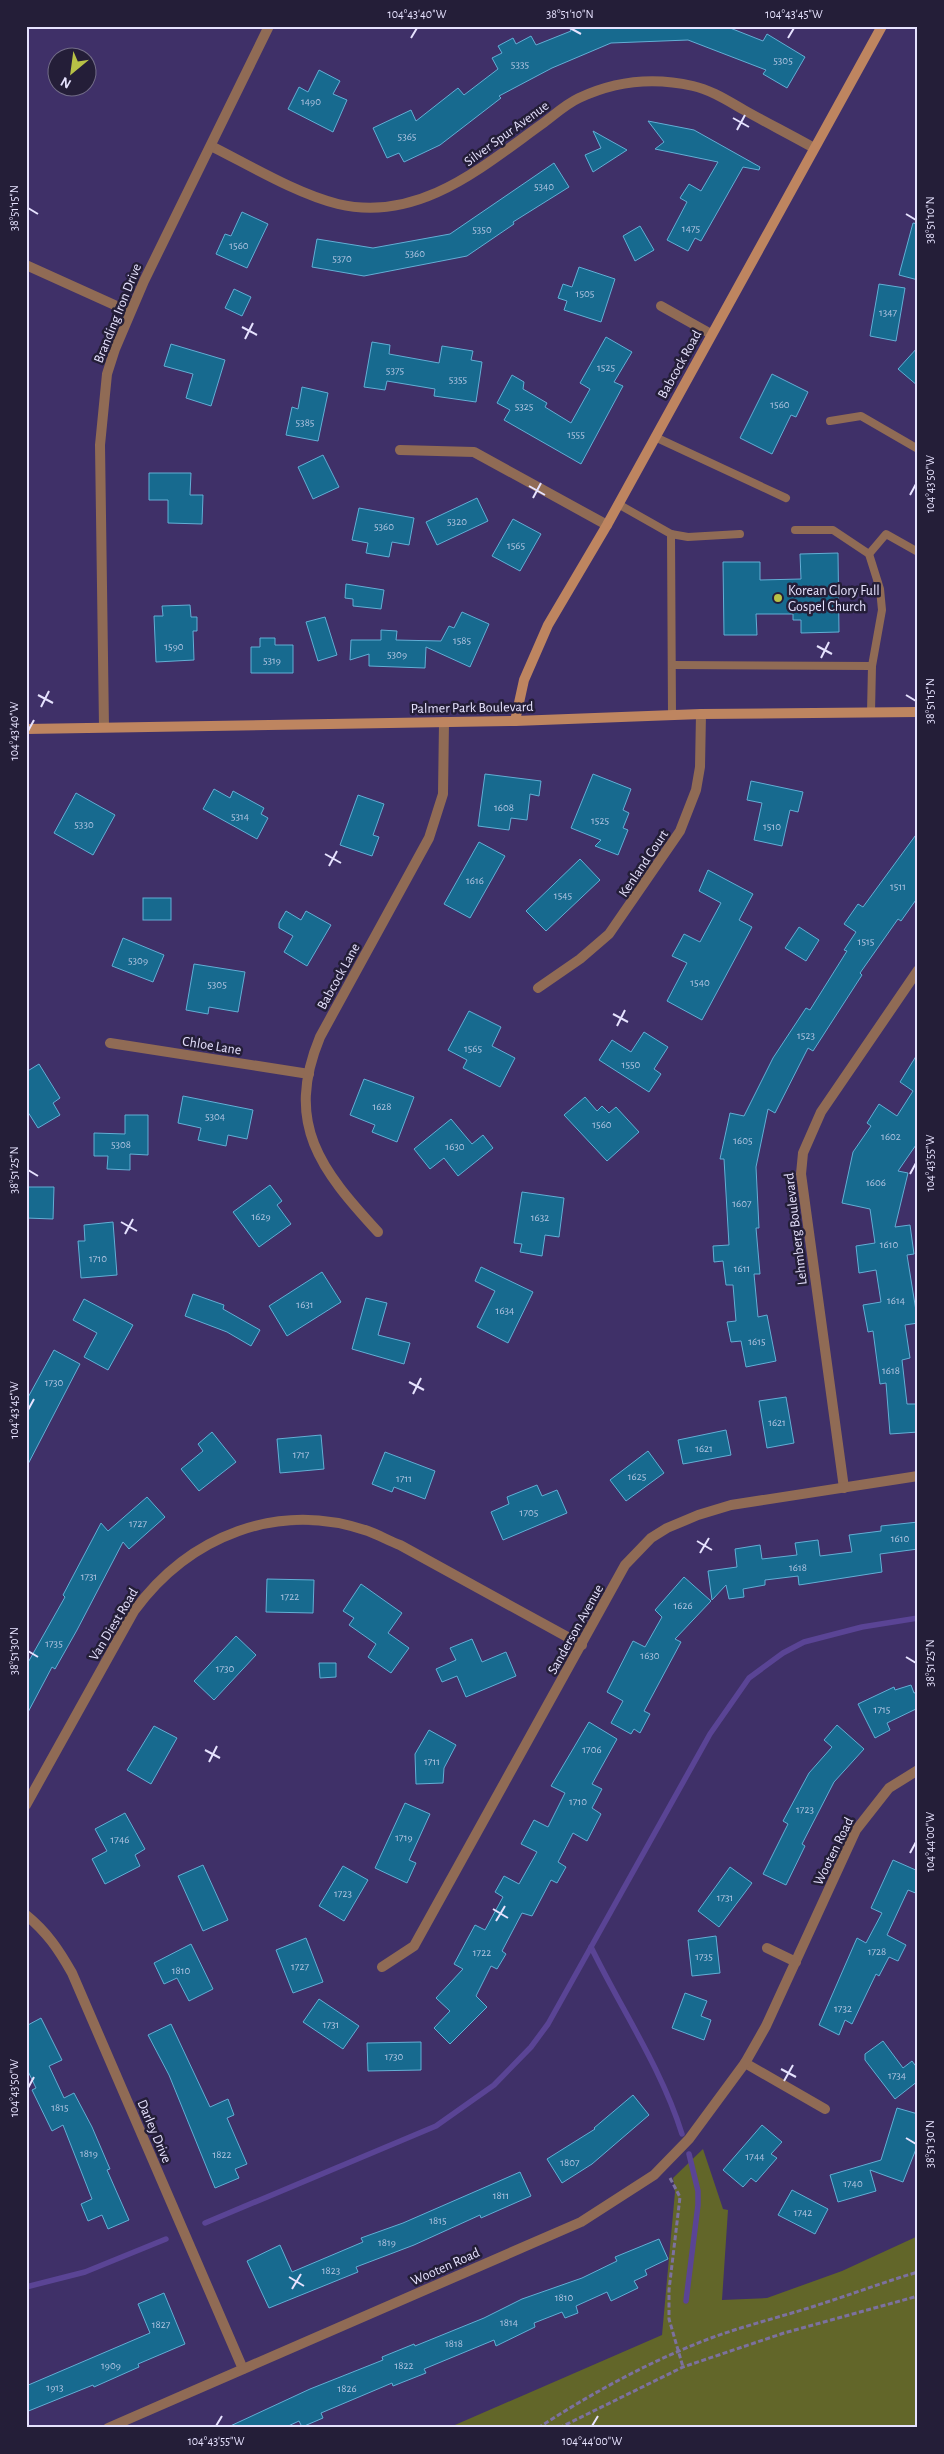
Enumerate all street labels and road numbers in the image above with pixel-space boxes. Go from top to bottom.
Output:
street label: Silver Spur Avenue [462,99,551,169]
street label: Branding Iron Drive [92,262,144,365]
street label: Babcock Road [655,328,704,401]
street label: Palmer Park Boulevard [410,700,534,716]
street label: Kenland Court [616,827,672,900]
street label: Babcock Lane [315,941,363,1012]
street label: Chloe Lane [181,1034,242,1058]
street label: Lehmberg Boulevard [782,1172,810,1286]
street label: Sanderson Avenue [545,1582,606,1677]
street label: Van Diest Road [87,1586,141,1663]
street label: Wooten Road [811,1815,856,1888]
street label: Darley Drive [135,2098,174,2165]
street label: Wooten Road [409,2246,482,2288]

